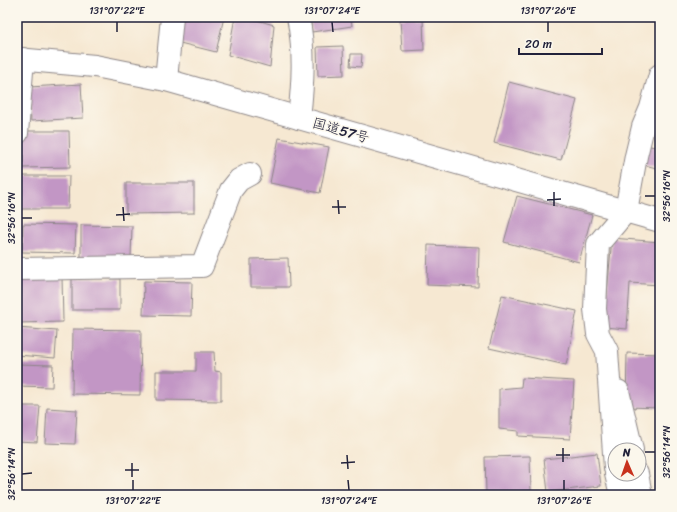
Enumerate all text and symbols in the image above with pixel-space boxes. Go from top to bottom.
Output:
text: 131°07'22"E [89,2,146,20]
text: 131°07'24"E [304,2,361,20]
text: 131°07'26"E [520,2,577,20]
scale bar [519,30,602,56]
text: 20 m [525,33,552,55]
street label: 国道57号 [309,110,372,151]
text: 32°56'16"N [658,170,676,222]
text: 32°56'16"N [3,192,21,244]
text: 32°56'14"N [658,426,676,478]
north arrow [607,442,647,482]
text: N [622,443,631,462]
text: 32°56'14"N [3,448,21,500]
text: 131°07'22"E [105,492,162,510]
text: 131°07'24"E [321,492,378,510]
text: 131°07'26"E [536,492,593,510]

